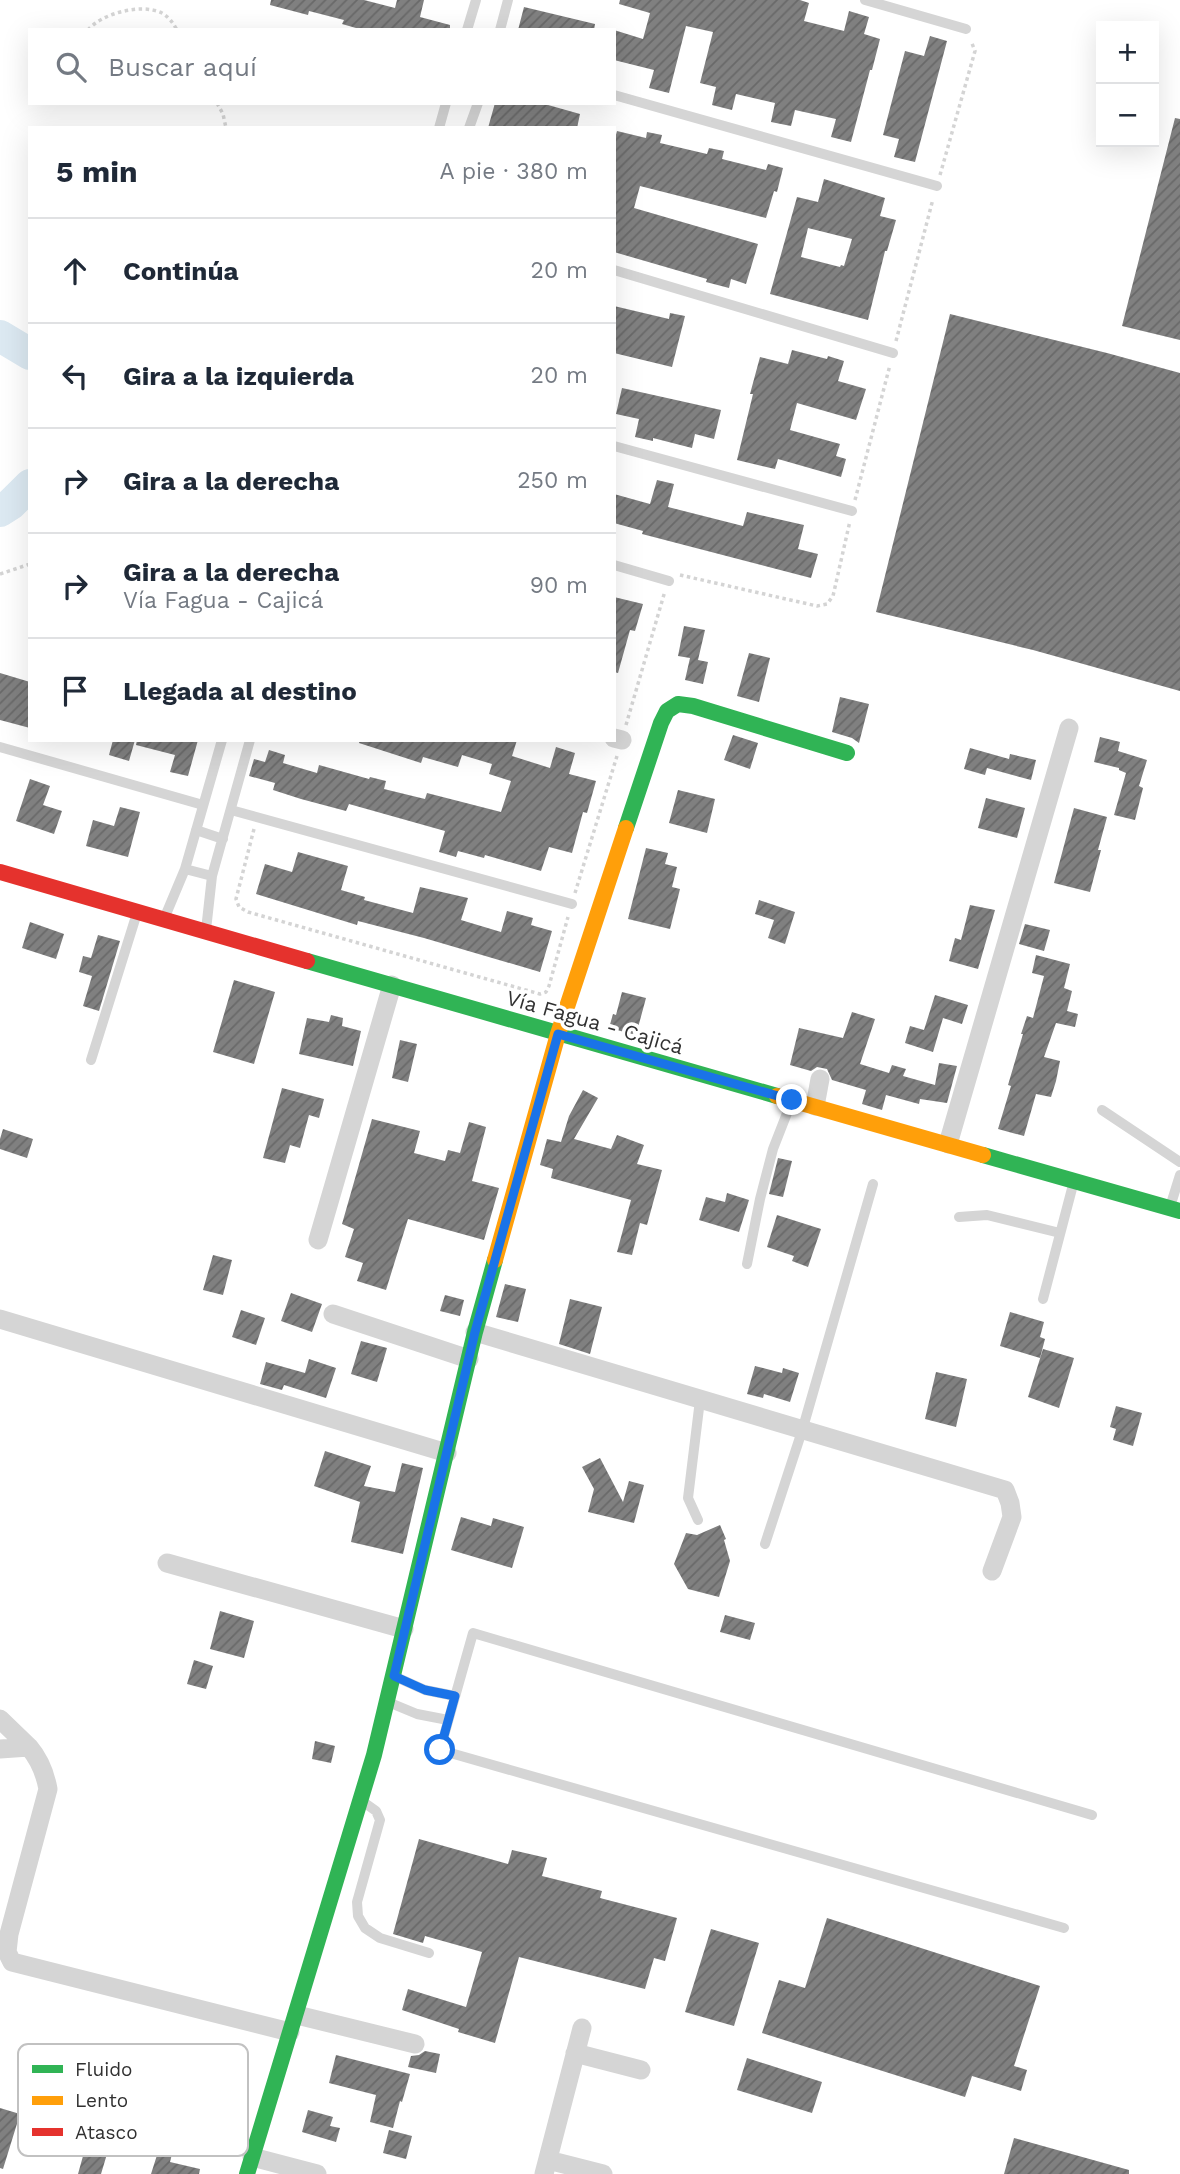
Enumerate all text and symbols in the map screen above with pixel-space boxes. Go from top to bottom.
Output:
map controls [1096,21,1159,147]
button: + [1096,21,1159,84]
search box [28,28,616,105]
icon: search [52,48,90,86]
text: Buscar aquí [108,52,257,82]
button: − [1096,84,1159,147]
text: 5 min [56,154,138,189]
text: A pie · 380 m [440,158,588,185]
icon: ahead [56,252,94,290]
text: Continúa [123,256,239,286]
text: 20 m [531,257,588,284]
icon: left [56,357,94,395]
text: Gira a la izquierda [123,361,354,391]
text: 20 m [531,362,588,389]
icon: right [56,462,94,500]
text: Gira a la derecha [123,466,339,496]
text: 250 m [517,467,588,494]
text: Gira a la derecha [123,557,339,587]
icon: right [56,567,94,605]
text: 90 m [530,572,588,599]
text: Vía Fagua - Cajicá [123,587,324,614]
icon: arrive [56,672,94,710]
text: Llegada al destino [123,676,357,706]
street label: Vía Fagua - Cajicá [504,985,687,1059]
route end [776,1084,807,1115]
route start [424,1734,455,1765]
legend [18,2044,248,2156]
text: Fluido [75,2058,133,2081]
text: Lento [75,2089,128,2112]
text: Atasco [75,2121,138,2144]

